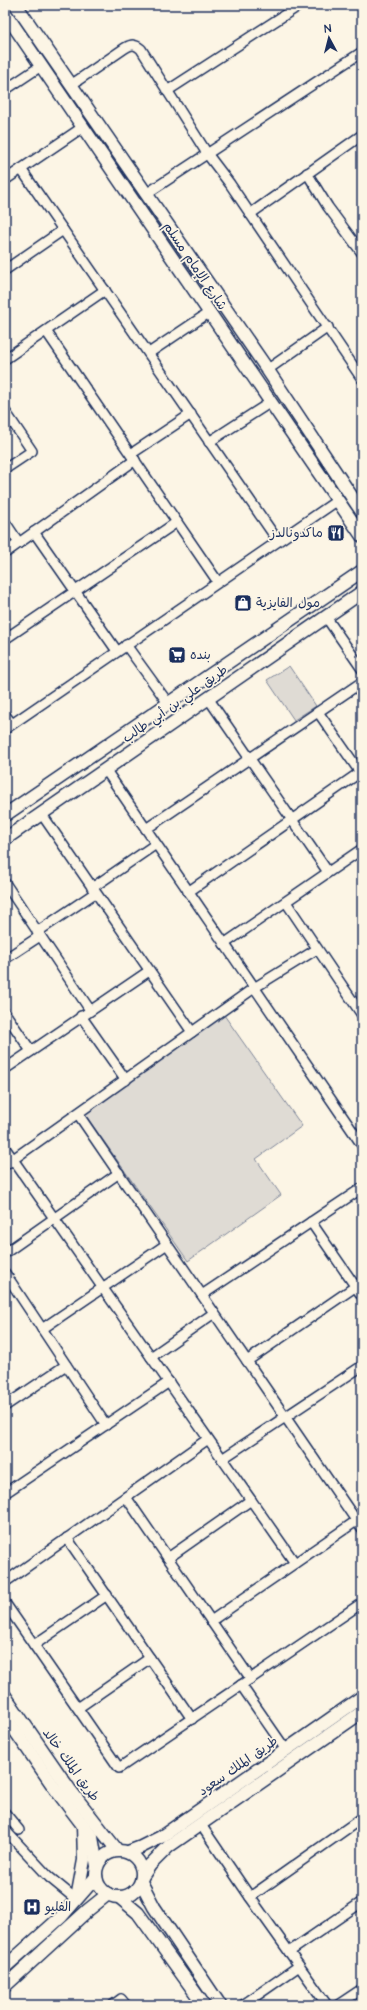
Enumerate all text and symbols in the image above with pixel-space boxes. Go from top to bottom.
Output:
north arrow [309,18,349,58]
text: N [324,21,332,36]
street label: شارع الإمام مسلم [158,218,231,314]
restaurant icon: ماكدونالدز [326,523,346,543]
place label: ماكدونالدز [269,524,323,542]
shop icon: مول الفايزية [233,593,253,613]
place label: مول الفايزية [256,594,320,612]
supermarket icon: بنده [167,645,187,665]
place label: بنده [190,646,211,664]
street label: طريق علي بن أبي طالب [119,661,232,749]
street label: طريق الملك خالد [38,1725,104,1805]
street label: طريق الملك سعود [195,1732,281,1800]
hospital icon: الفليو [22,1897,42,1917]
place label: الفليو [44,1898,71,1916]

